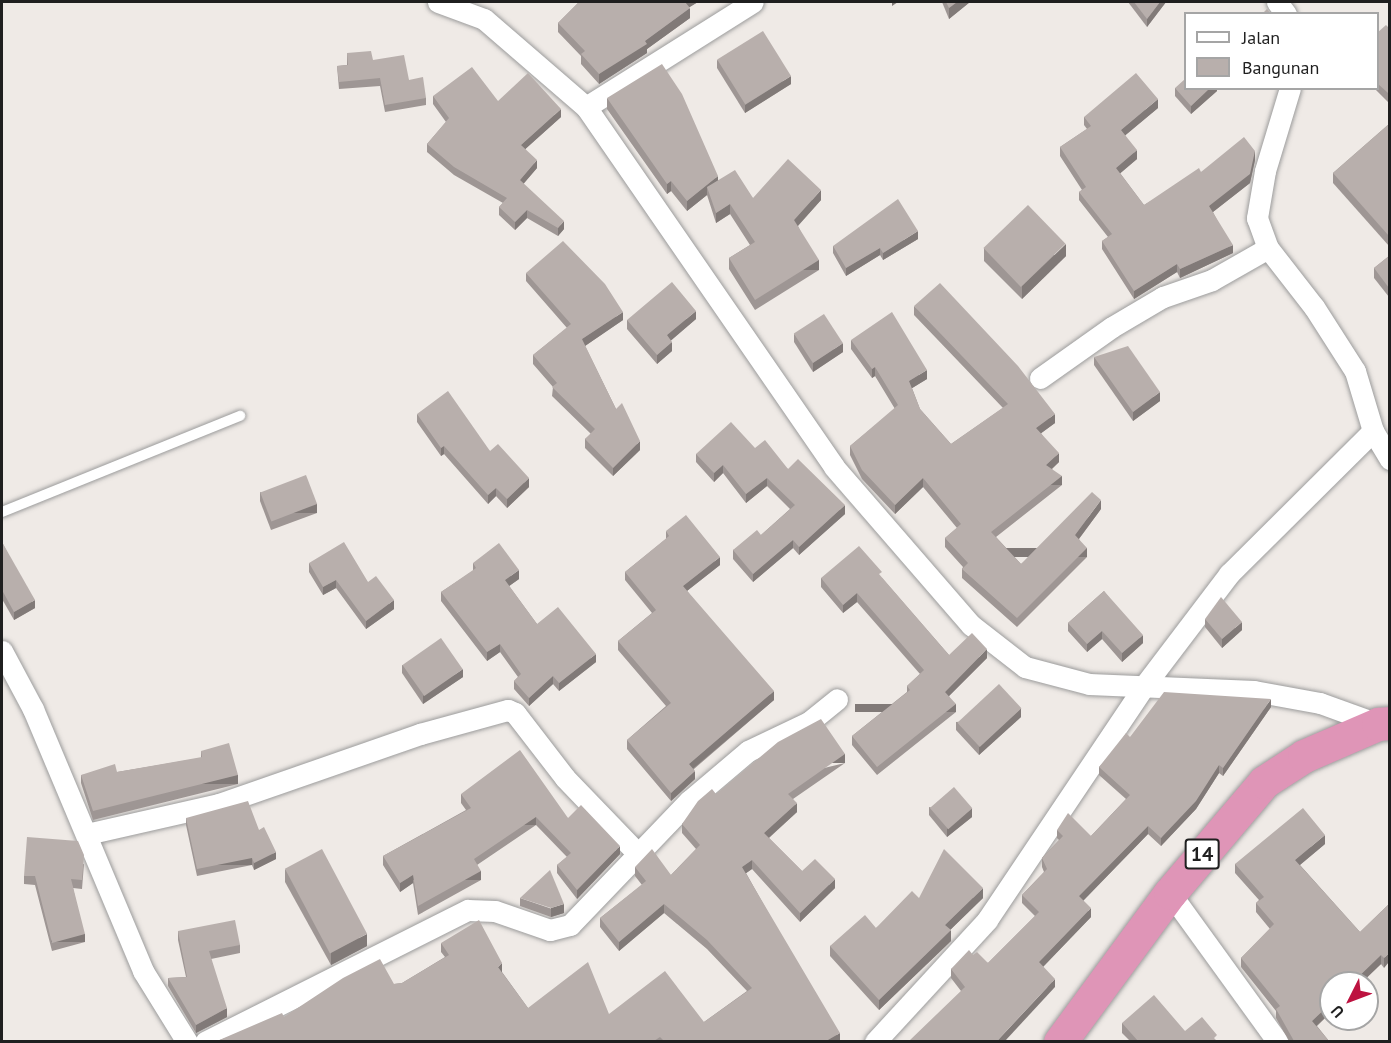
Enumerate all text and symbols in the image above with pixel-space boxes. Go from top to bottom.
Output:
legend [1184,12,1379,90]
text: Jalan [1242,26,1280,49]
text: Bangunan [1242,56,1319,79]
road number: 14 [1184,837,1220,871]
north arrow [1319,971,1379,1031]
text: U [1326,1001,1348,1022]

